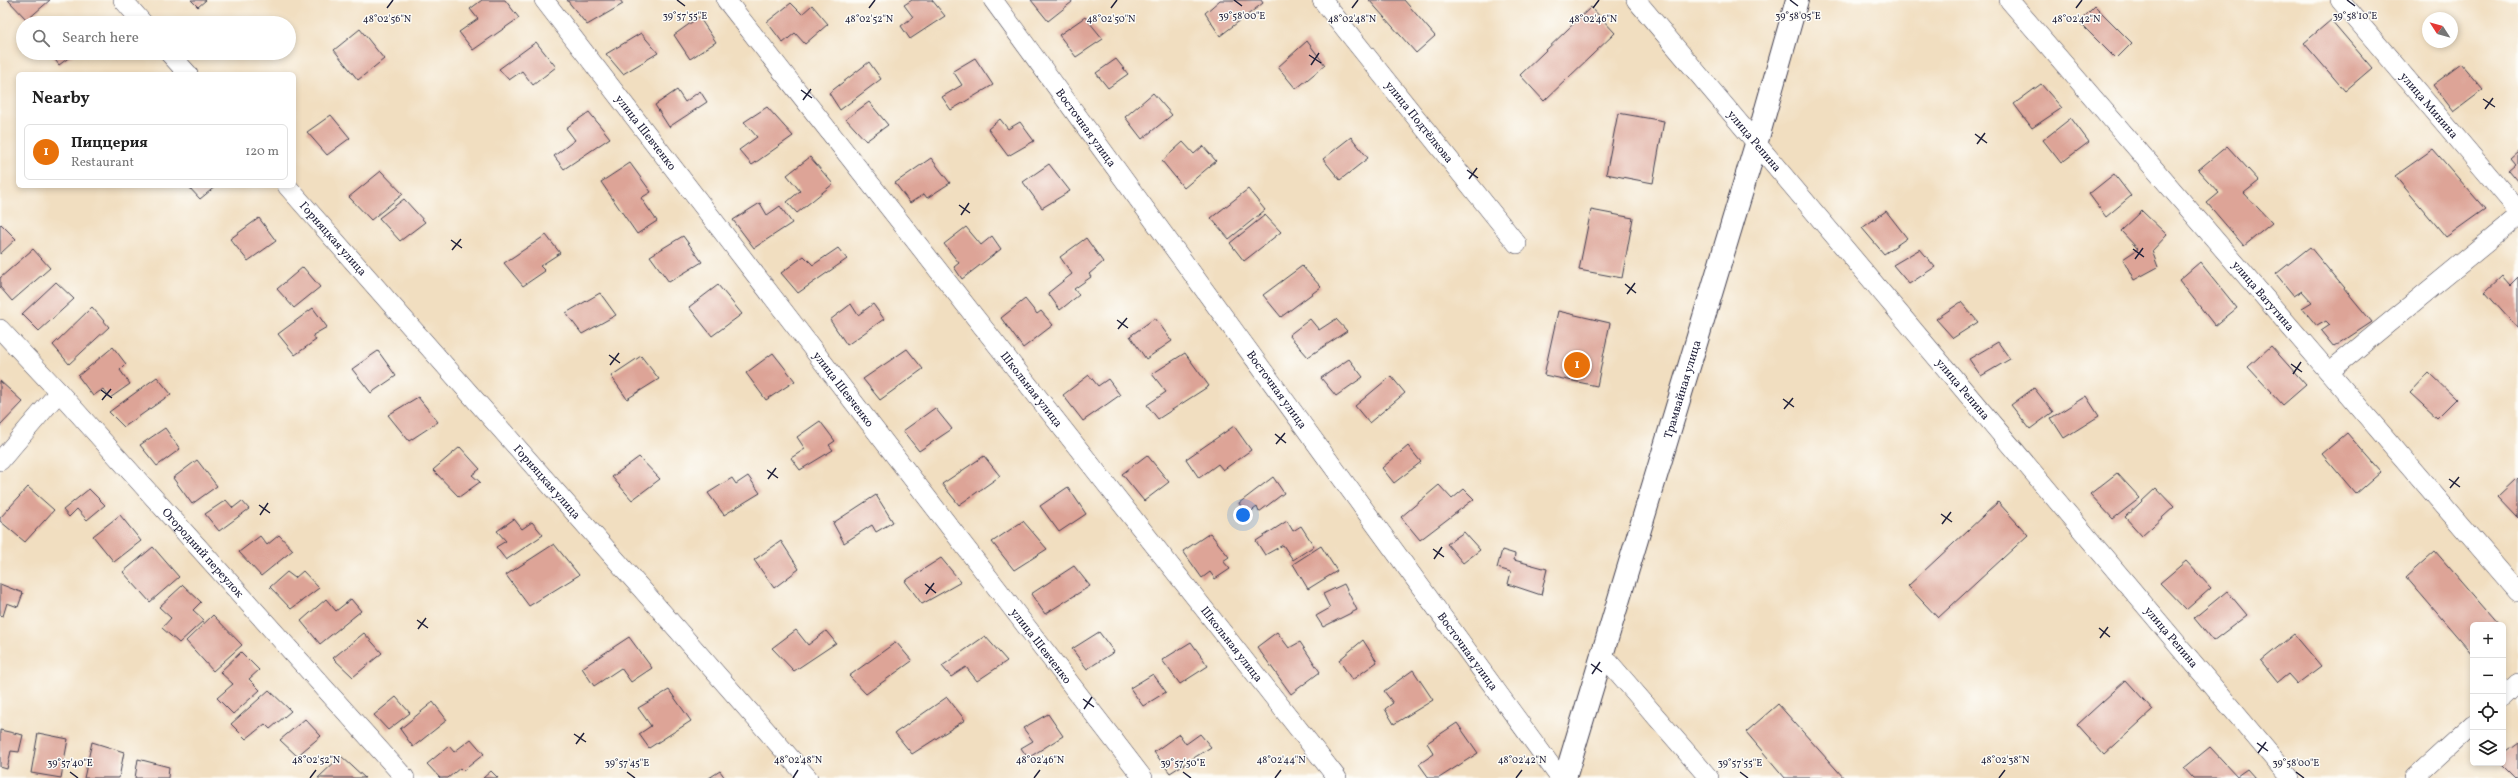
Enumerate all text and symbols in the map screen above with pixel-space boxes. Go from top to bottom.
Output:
text: 39°57'55"E [663,9,707,23]
text: 39°58'00"E [1219,9,1265,23]
text: 39°58'05"E [1775,9,1821,23]
text: 39°58'10"E [2333,9,2377,23]
text: 48°02'56"N [363,12,412,26]
text: 48°02'52"N [845,12,894,26]
text: 48°02'50"N [1087,12,1136,26]
text: 48°02'48"N [1328,12,1377,26]
text: 48°02'46"N [1569,12,1618,26]
text: 48°02'42"N [2052,12,2101,26]
north arrow [2422,12,2458,48]
search box [16,16,296,60]
icon: search [30,27,52,49]
text: Search here [62,28,139,49]
street label: улица Минина [2396,69,2461,142]
street label: улица Подтёлкова [1381,78,1456,167]
street label: Восточная улица [1051,86,1119,171]
text: Nearby [32,87,90,110]
street label: улица Шевченко [611,92,679,174]
street label: улица Репина [1723,107,1784,176]
text: Пиццерия [71,133,148,154]
text: 1 [43,143,49,161]
text: 120 m [245,143,279,161]
text: Restaurant [71,154,134,172]
street label: Горняцкая улица [295,199,370,280]
street label: улица Ватутина [2228,258,2297,335]
street label: Трамвайная улица [1661,338,1706,441]
street label: Восточная улица [1242,348,1310,433]
street label: улица Шевченко [808,349,877,431]
street label: Школьная улица [996,349,1066,431]
pin: 1 [1564,350,1590,380]
street label: улица Репина [1932,355,1993,424]
street label: Горняцкая улица [509,442,584,523]
street label: Огородний переулок [158,505,247,602]
your location [1233,505,1253,525]
street label: улица Репина [2140,603,2201,672]
street label: Школьная улица [1196,604,1266,686]
street label: улица Шевченко [1006,605,1075,688]
street label: Восточная улица [1433,610,1501,694]
map controls [2470,622,2506,766]
button: + [2470,622,2506,658]
button: − [2470,658,2506,694]
button: locate [2470,694,2506,730]
button: layers [2470,730,2506,766]
text: 48°02'52"N [292,753,341,767]
text: 48°02'48"N [774,753,823,767]
text: 48°02'46"N [1016,753,1065,767]
text: 48°02'44"N [1256,753,1306,767]
text: 48°02'42"N [1498,753,1547,767]
text: 48°02'38"N [1981,753,2030,767]
text: 39°57'40"E [47,756,93,770]
text: 39°57'45"E [605,756,649,770]
text: 39°57'50"E [1160,756,1206,770]
text: 39°57'55"E [1718,756,1762,770]
text: 39°58'00"E [2273,756,2319,770]

